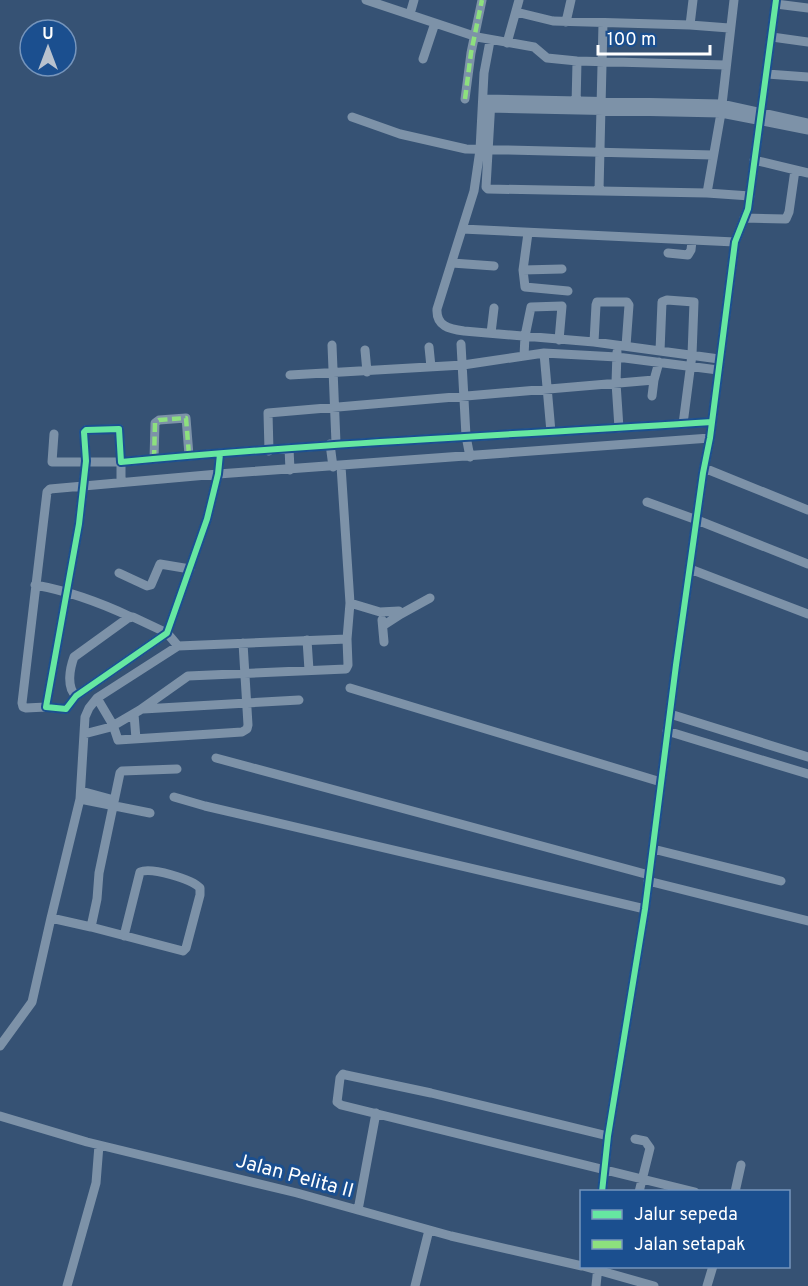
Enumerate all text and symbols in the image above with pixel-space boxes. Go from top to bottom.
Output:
north arrow [18,18,78,78]
scale bar [598,18,710,56]
text: U [42,25,54,45]
text: 100 m [607,29,656,52]
street label: Jalan Pelita II [233,1149,356,1205]
legend [580,1190,790,1268]
text: Jalur sepeda [634,1204,738,1227]
text: Jalan setapak [634,1234,746,1257]

